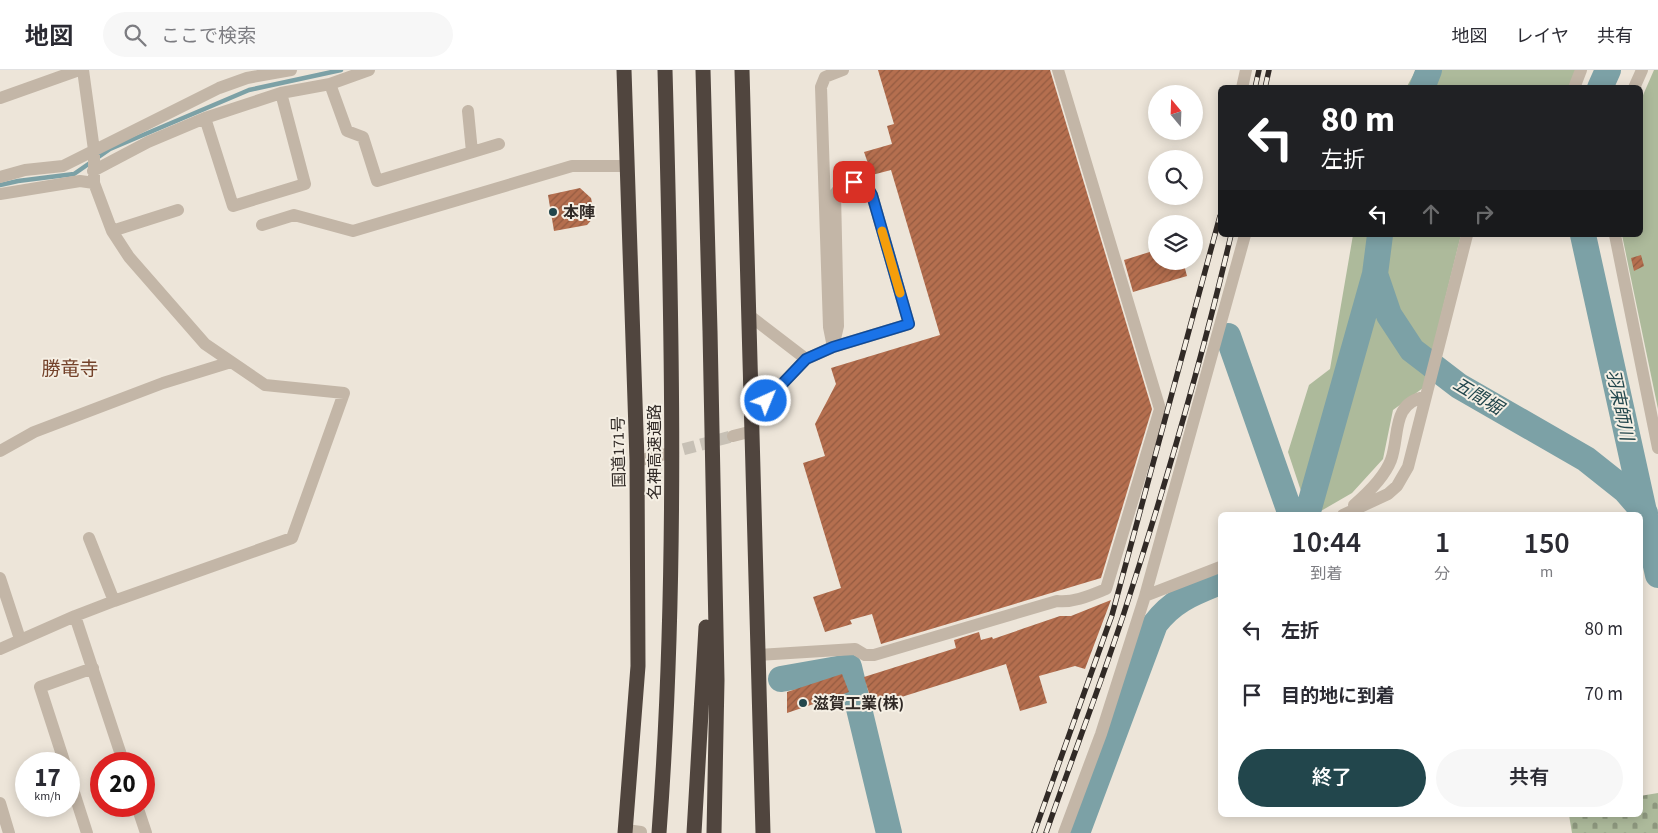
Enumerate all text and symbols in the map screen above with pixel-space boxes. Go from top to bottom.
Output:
search box [103,12,453,57]
text: 地図 [25,19,73,54]
icon: search [121,21,149,49]
text: ここで検索 [161,23,256,50]
text: 地図 [1452,24,1488,49]
text: レイヤ [1516,24,1569,49]
text: 共有 [1597,24,1633,49]
north arrow [1148,85,1202,140]
map controls [1148,85,1203,270]
text: 80 m [1321,95,1395,145]
icon: left [1238,105,1303,170]
text: 左折 [1321,144,1365,176]
button: search [1148,150,1203,205]
pin [833,161,875,203]
icon: arrive [840,168,868,196]
icon: left [1364,200,1392,228]
icon: ahead [1417,200,1445,228]
icon: right [1470,200,1498,228]
place label: 本陣 [563,202,595,224]
marker: 本陣 [547,206,559,218]
button: layers [1148,215,1203,270]
district label: 勝竜寺 [41,356,99,383]
water label: 羽束師川 [1600,367,1640,445]
water label: 五間堀 [1448,372,1510,423]
position arrow [739,374,791,426]
street label: 名神高速道路 [644,404,666,500]
street label: 国道171号 [607,416,631,488]
text: 10:44 [1291,521,1361,564]
text: 1 [1435,521,1450,564]
text: 150 [1524,522,1570,565]
text: m [1540,561,1553,583]
text: 到着 [1310,563,1342,585]
text: 分 [1434,563,1450,585]
icon: left [1238,616,1266,644]
text: 80 m [1585,616,1623,643]
text: 左折 [1281,618,1319,645]
icon: arrive [1238,681,1266,709]
text: 70 m [1585,681,1623,708]
text: 目的地に到着 [1281,683,1395,710]
place label: 滋賀工業(株) [813,693,904,715]
marker: 滋賀工業(株) [797,697,809,709]
button: 終了 [1238,749,1426,807]
button: 共有 [1436,749,1623,807]
speed limit sign: 20 [90,752,155,817]
text: 17 [34,760,61,796]
text: km/h [34,788,61,805]

